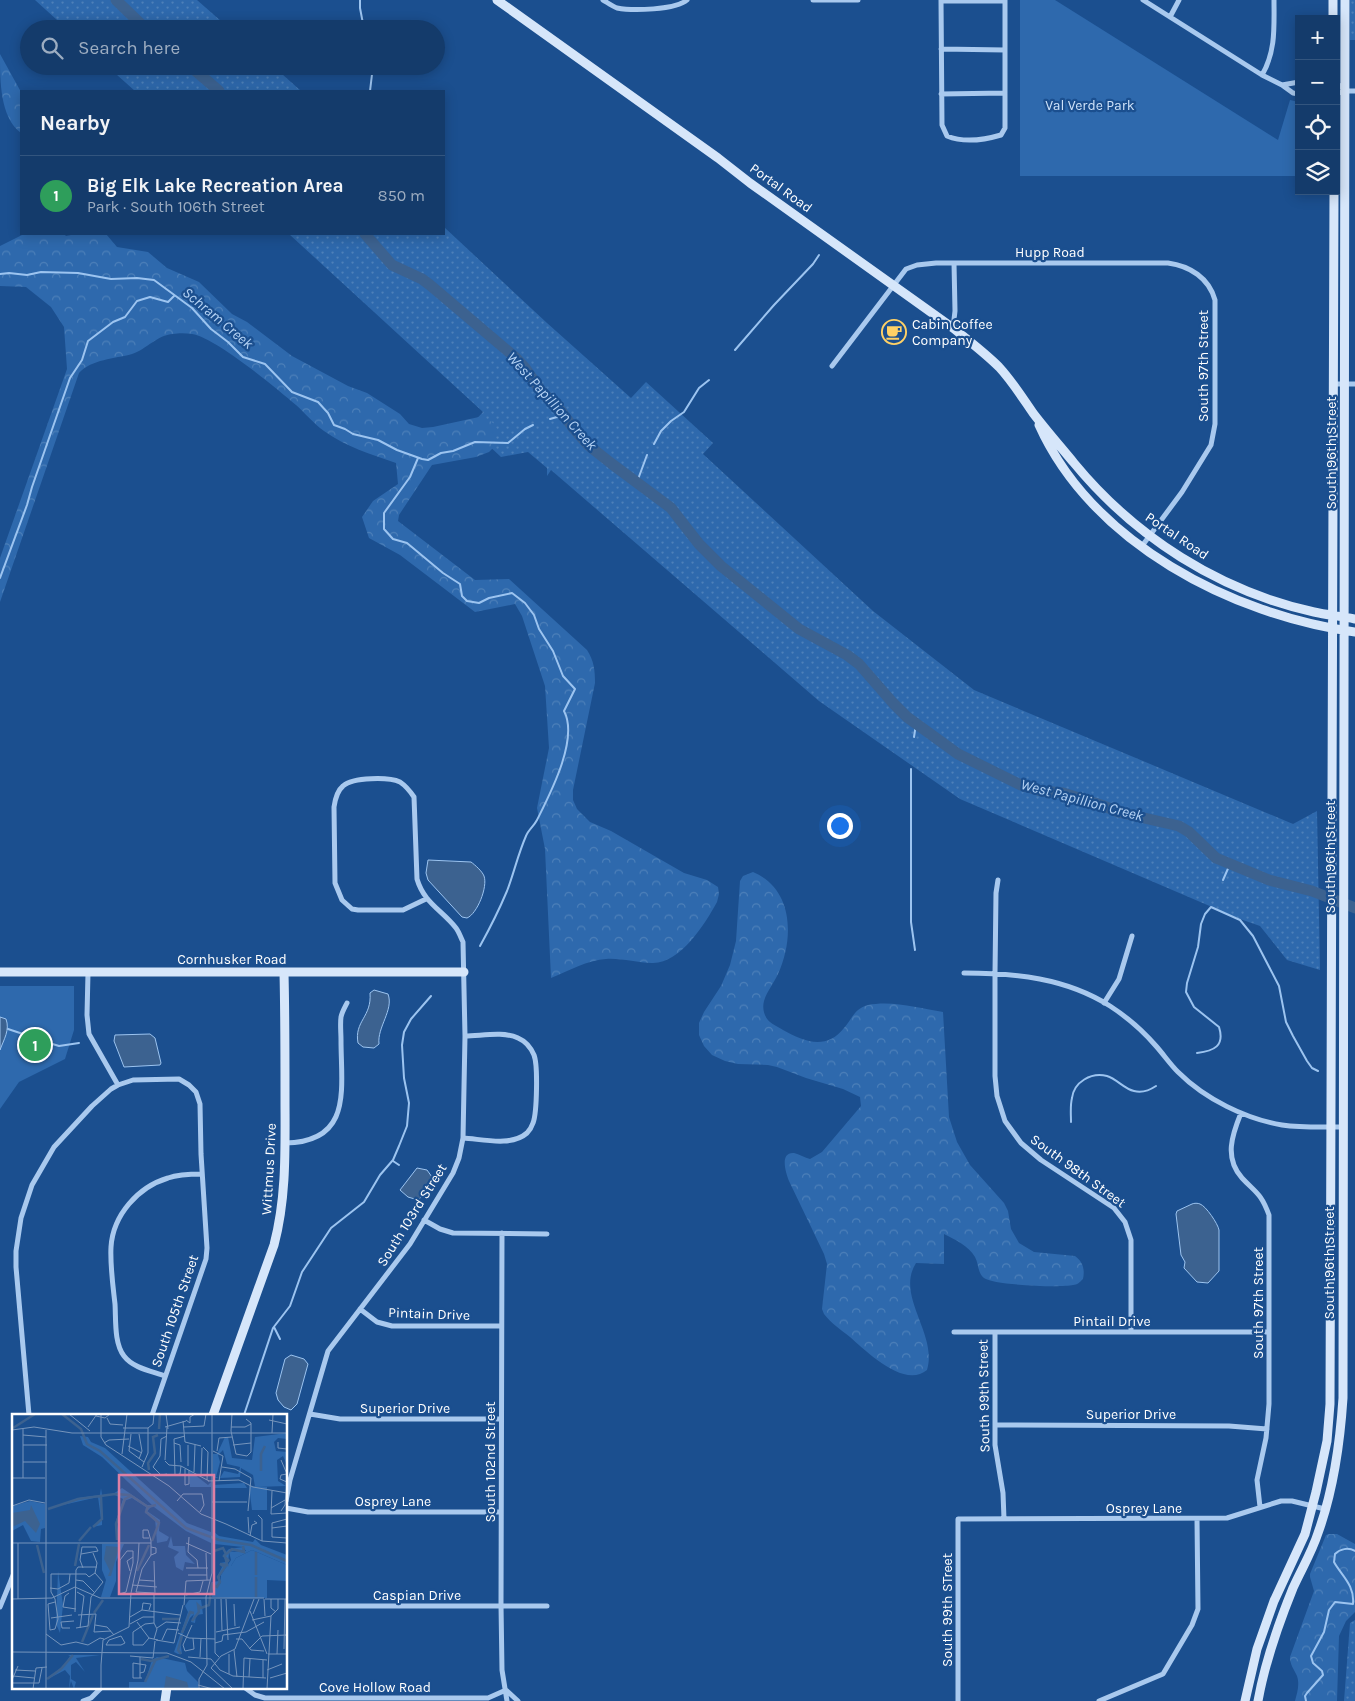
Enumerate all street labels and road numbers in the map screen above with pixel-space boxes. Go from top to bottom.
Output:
street label: Portal Road [747,160,815,216]
street label: Hupp Road [1015,244,1085,261]
street label: South 97th Street [1195,310,1212,422]
street label: South 96th Street [1323,396,1340,510]
street label: Portal Road [1142,509,1212,563]
street label: South 96th Street [1322,800,1339,914]
street label: Cornhusker Road [177,951,287,968]
street label: Wittmus Drive [258,1123,280,1215]
street label: South 98th Street [1027,1131,1129,1211]
street label: South 103rd Street [374,1160,450,1270]
street label: South 96th Street [1321,1206,1338,1320]
street label: South 97th Street [1250,1247,1267,1359]
street label: South 105th Street [148,1252,202,1370]
street label: Pintain Drive [388,1304,470,1324]
street label: Pintail Drive [1073,1313,1151,1330]
street label: South 99th Street [975,1339,993,1453]
street label: Superior Drive [360,1400,450,1417]
street label: South 102nd Street [482,1401,499,1523]
street label: Superior Drive [1086,1406,1176,1423]
street label: Osprey Lane [355,1493,431,1510]
street label: Osprey Lane [1106,1500,1182,1517]
street label: South 99th STreet [939,1553,956,1667]
street label: Caspian Drive [373,1587,461,1604]
street label: Cove Hollow Road [319,1679,431,1696]

